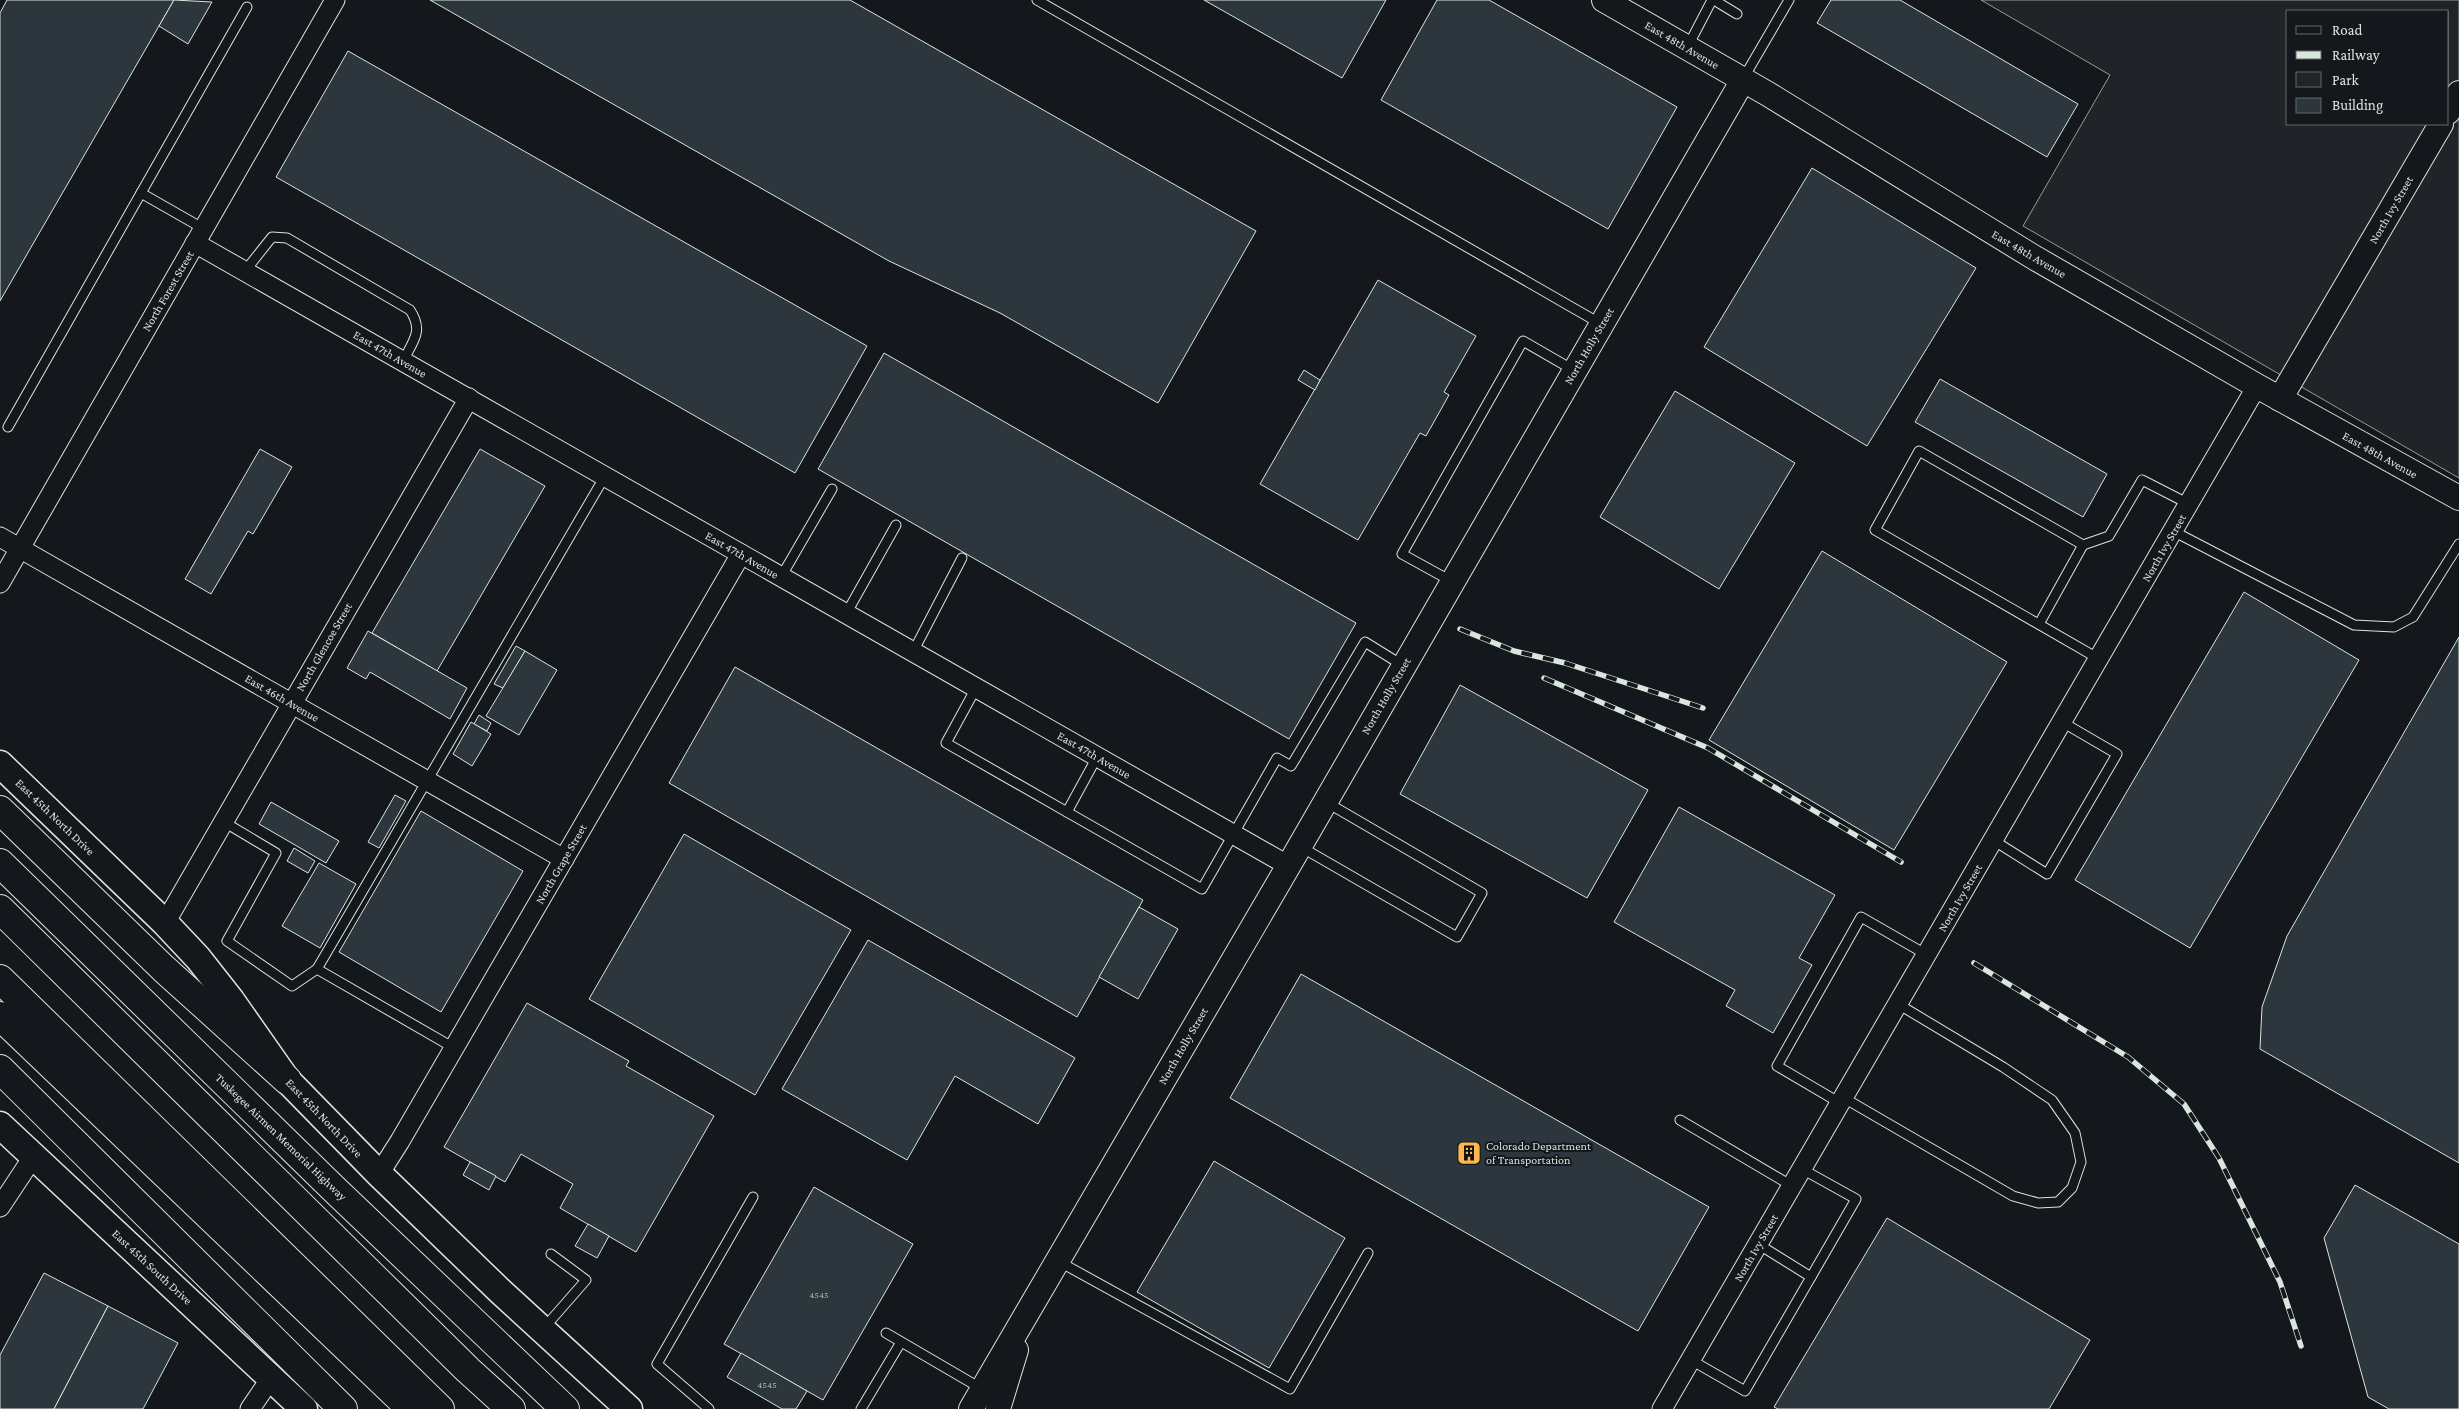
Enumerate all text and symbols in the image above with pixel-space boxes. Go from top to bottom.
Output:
legend [2286,10,2449,125]
street label: East 48th Avenue [1642,18,1722,72]
text: Road [2332,22,2363,38]
text: Railway [2332,47,2380,64]
text: Park [2332,72,2359,88]
text: Building [2332,97,2383,114]
street label: North Ivy Street [2366,173,2417,246]
street label: East 48th Avenue [1989,227,2069,281]
street label: North Forest Street [139,247,197,334]
street label: North Holly Street [1561,304,1617,387]
street label: East 47th Avenue [351,327,429,381]
street label: East 48th Avenue [2340,429,2420,481]
street label: North Ivy Street [2139,511,2190,584]
street label: East 47th Avenue [703,528,781,582]
street label: North Glencoe Street [293,599,355,694]
street label: North Holly Street [1358,654,1414,737]
street label: East 46th Avenue [242,671,322,725]
street label: East 47th Avenue [1055,728,1133,782]
street label: East 45th North Drive [13,776,97,858]
street label: North Grape Street [532,821,590,906]
street label: North Ivy Street [1935,861,1986,934]
street label: North Holly Street [1155,1004,1211,1087]
street label: Tuskegee Airmen Memorial Highway [212,1070,350,1204]
street label: East 45th North Drive [283,1076,365,1160]
place label: Colorado Department of Transportation [1486,1139,1592,1167]
building icon: Colorado Department of Transportation [1456,1140,1482,1166]
street label: North Ivy Street [1731,1211,1782,1284]
street label: East 45th South Drive [109,1226,195,1308]
house number: 4545 [809,1289,829,1300]
house number: 4545 [757,1379,777,1390]

